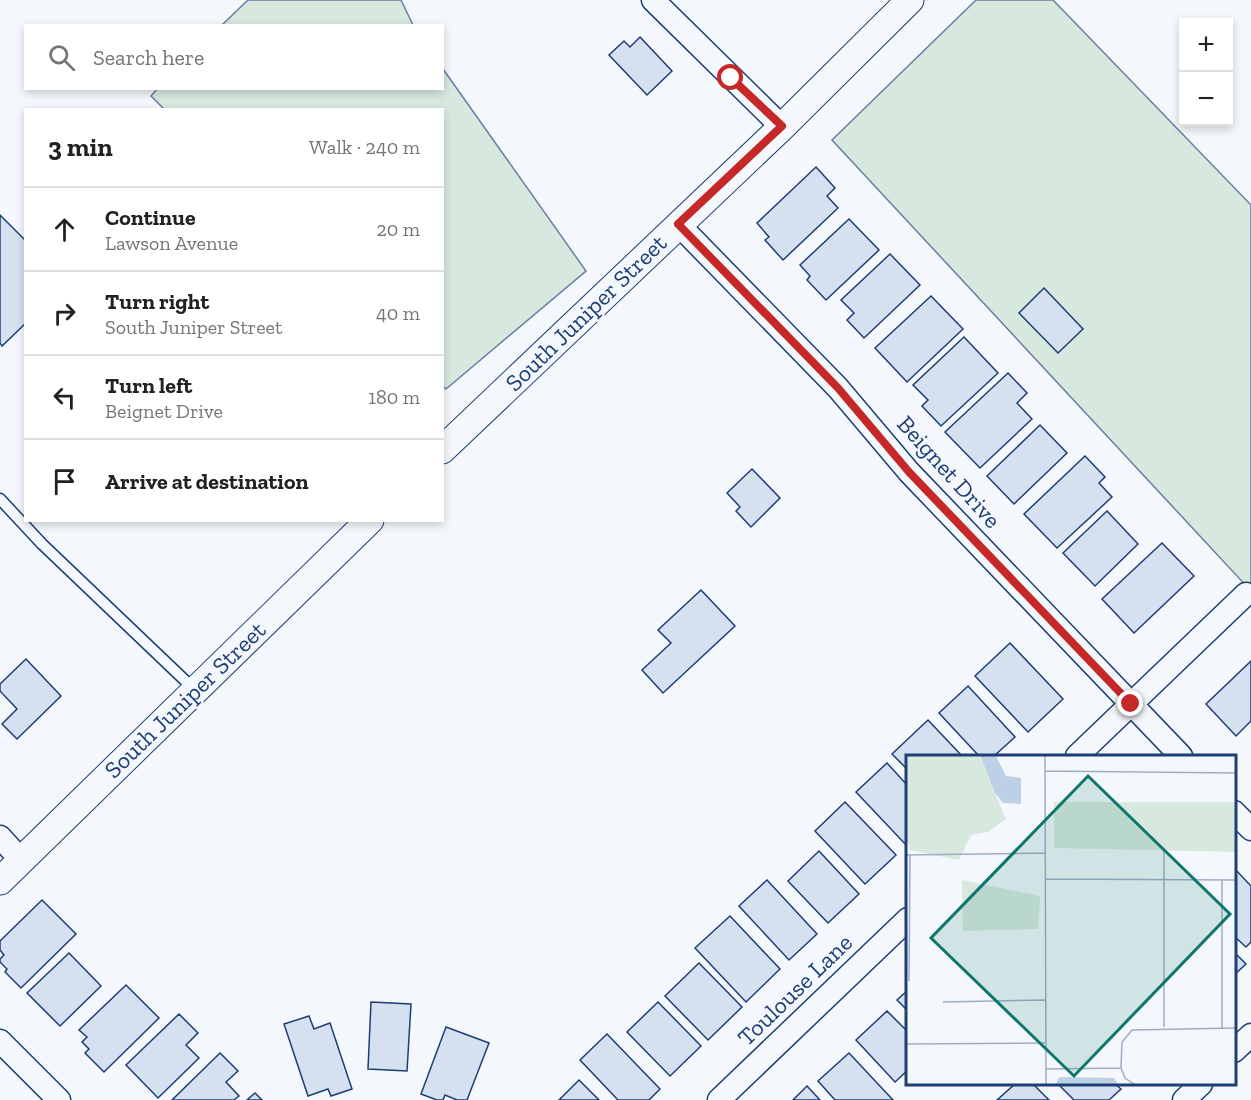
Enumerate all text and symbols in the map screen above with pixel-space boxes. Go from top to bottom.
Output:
map controls [1179,18,1233,126]
button: + [1179,18,1233,72]
search box [24,24,444,90]
icon: search [45,41,78,74]
text: Search here [93,44,204,71]
route start [717,64,743,90]
button: − [1179,72,1233,126]
text: 3 min [48,131,113,163]
text: Walk · 240 m [309,135,420,159]
text: Continue [105,204,196,231]
icon: ahead [48,213,81,246]
text: 20 m [376,217,420,241]
street label: South Juniper Street [499,228,672,397]
text: Lawson Avenue [105,231,238,255]
text: Turn right [105,288,209,315]
icon: right [48,297,81,330]
text: 40 m [376,301,420,325]
text: South Juniper Street [105,315,282,339]
text: Turn left [105,372,192,399]
icon: left [48,381,81,414]
text: 180 m [368,385,420,409]
text: Beignet Drive [105,399,223,423]
street label: Beignet Drive [891,409,1007,534]
icon: arrive [48,465,81,498]
text: Arrive at destination [105,468,308,495]
street label: South Juniper Street [98,615,271,784]
route end [1117,690,1143,716]
inset map [906,755,1236,1085]
street label: Toulouse Lane [731,928,858,1052]

